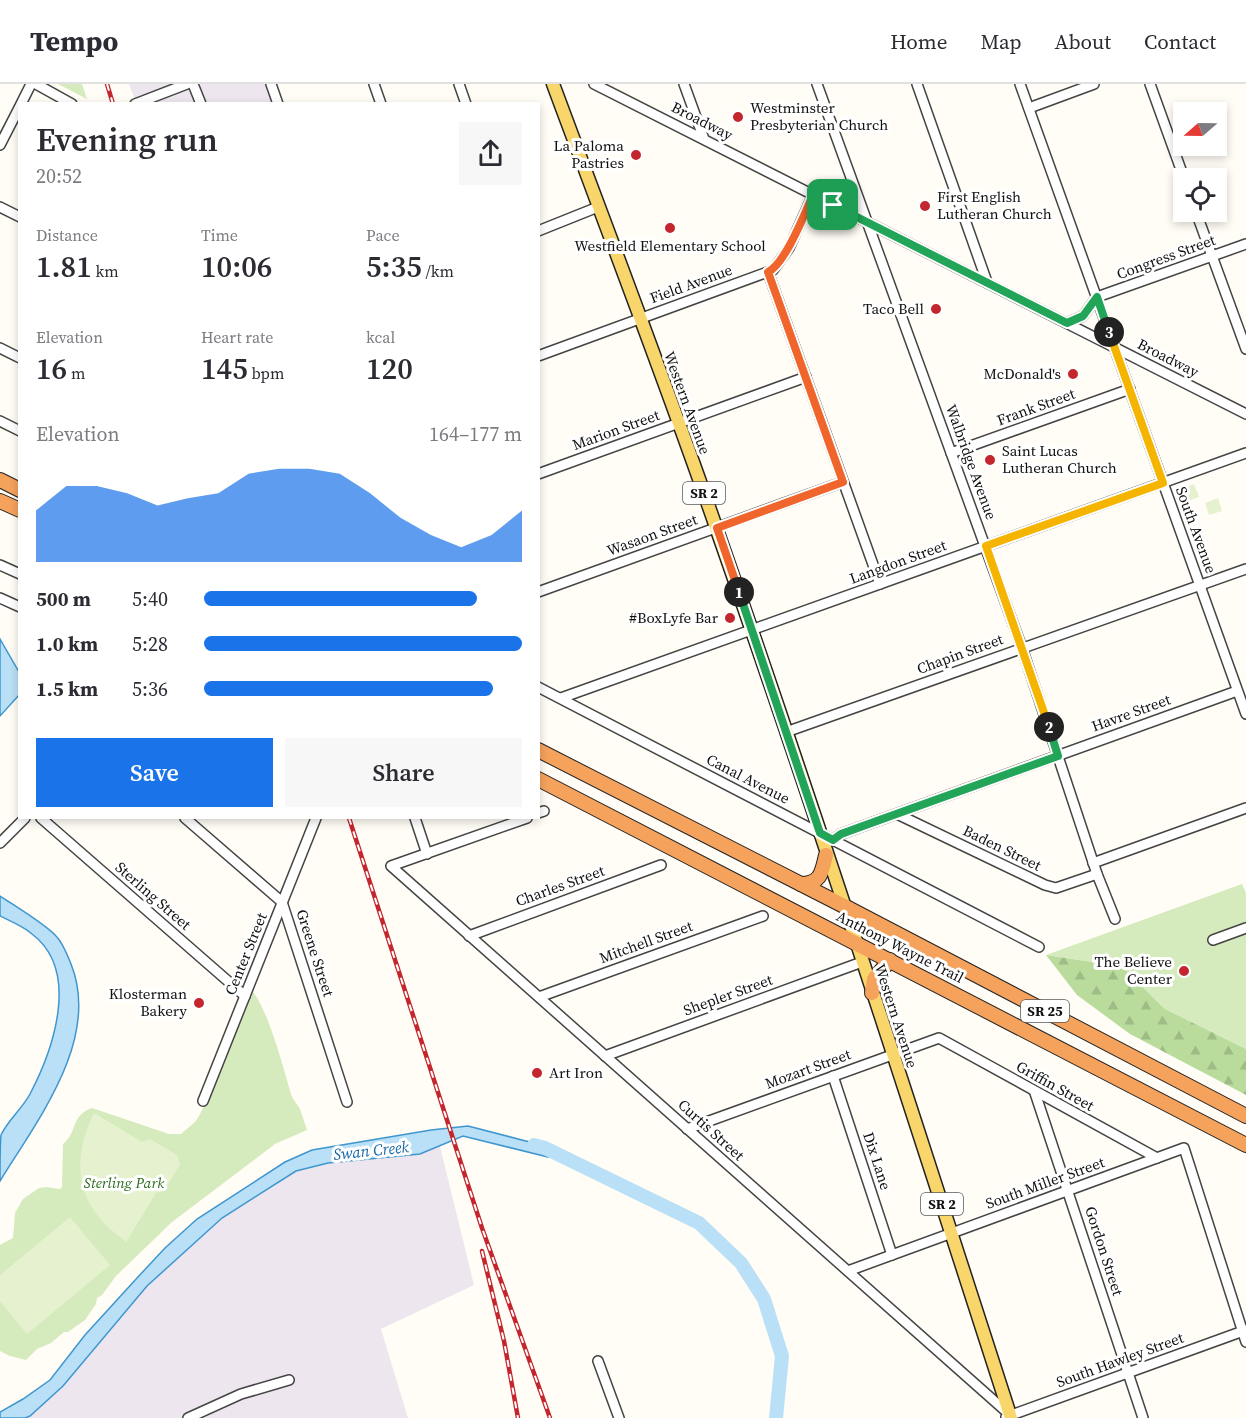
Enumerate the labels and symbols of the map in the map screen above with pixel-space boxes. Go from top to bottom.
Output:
street label: Broadway [668,96,737,145]
place label: Westminster Presbyterian Church [750,97,888,135]
north arrow [1173,102,1227,156]
marker: Westminster Presbyterian Church [731,110,745,124]
place label: La Paloma Pastries [554,135,624,173]
marker: La Paloma Pastries [629,148,643,162]
pin [807,179,858,230]
place label: First English Lutheran Church [937,186,1052,224]
marker: First English Lutheran Church [918,199,932,213]
marker: Westfield Elementary School [663,221,677,235]
street label: Congress Street [1114,229,1218,284]
place label: Westfield Elementary School [574,235,766,256]
street label: Field Avenue [647,259,735,308]
place label: Taco Bell [863,298,925,319]
marker: Taco Bell [929,302,943,316]
pin: 3 [1094,317,1124,347]
street label: Broadway [1134,333,1203,382]
street label: Western Avenue [659,348,716,458]
place label: McDonald's [984,363,1061,384]
marker: McDonald's [1066,367,1080,381]
street label: Frank Street [994,383,1078,430]
street label: Walbridge Avenue [941,401,1002,523]
street label: Marion Street [569,404,662,455]
place label: Saint Lucas Lutheran Church [1002,440,1117,478]
marker: Saint Lucas Lutheran Church [983,453,997,467]
road number: SR 2 [683,482,725,504]
street label: South Avenue [1171,483,1222,577]
street label: Wasaon Street [604,508,700,561]
street label: Langdon Street [847,534,949,589]
pin: 1 [724,577,754,607]
place label: #BoxLyfe Bar [629,607,719,628]
marker: #BoxLyfe Bar [723,611,737,625]
street label: Chapin Street [914,628,1006,679]
street label: Havre Street [1088,689,1173,737]
pin: 2 [1034,712,1064,742]
street label: Canal Avenue [703,749,794,809]
street label: Baden Street [960,820,1045,876]
street label: Sterling Street [111,857,196,935]
street label: Charles Street [512,860,607,911]
street label: Anthony Wayne Trail [833,905,968,988]
street label: Greene Street [291,906,340,999]
street label: Center Street [219,909,272,998]
street label: Mitchell Street [596,915,695,968]
place label: The Believe Center [1094,951,1173,989]
street label: Western Avenue [870,961,923,1071]
marker: The Believe Center [1177,964,1191,978]
street label: Shepler Street [680,969,775,1020]
place label: Klosterman Bakery [109,983,187,1021]
marker: Klosterman Bakery [192,996,206,1010]
road number: SR 25 [1021,1000,1069,1022]
street label: Mozart Street [762,1043,854,1094]
street label: Griffin Street [1013,1056,1098,1116]
place label: Art Iron [549,1062,603,1083]
marker: Art Iron [530,1066,544,1080]
street label: Curtis Street [674,1094,749,1165]
street label: Dix Lane [858,1129,897,1193]
water label: Swan Creek [332,1135,410,1165]
street label: South Miller Street [982,1151,1107,1214]
park label: Sterling Park [84,1172,165,1193]
road number: SR 2 [921,1193,963,1215]
street label: Gordon Street [1080,1203,1129,1298]
street label: South Hawley Street [1053,1327,1186,1392]

